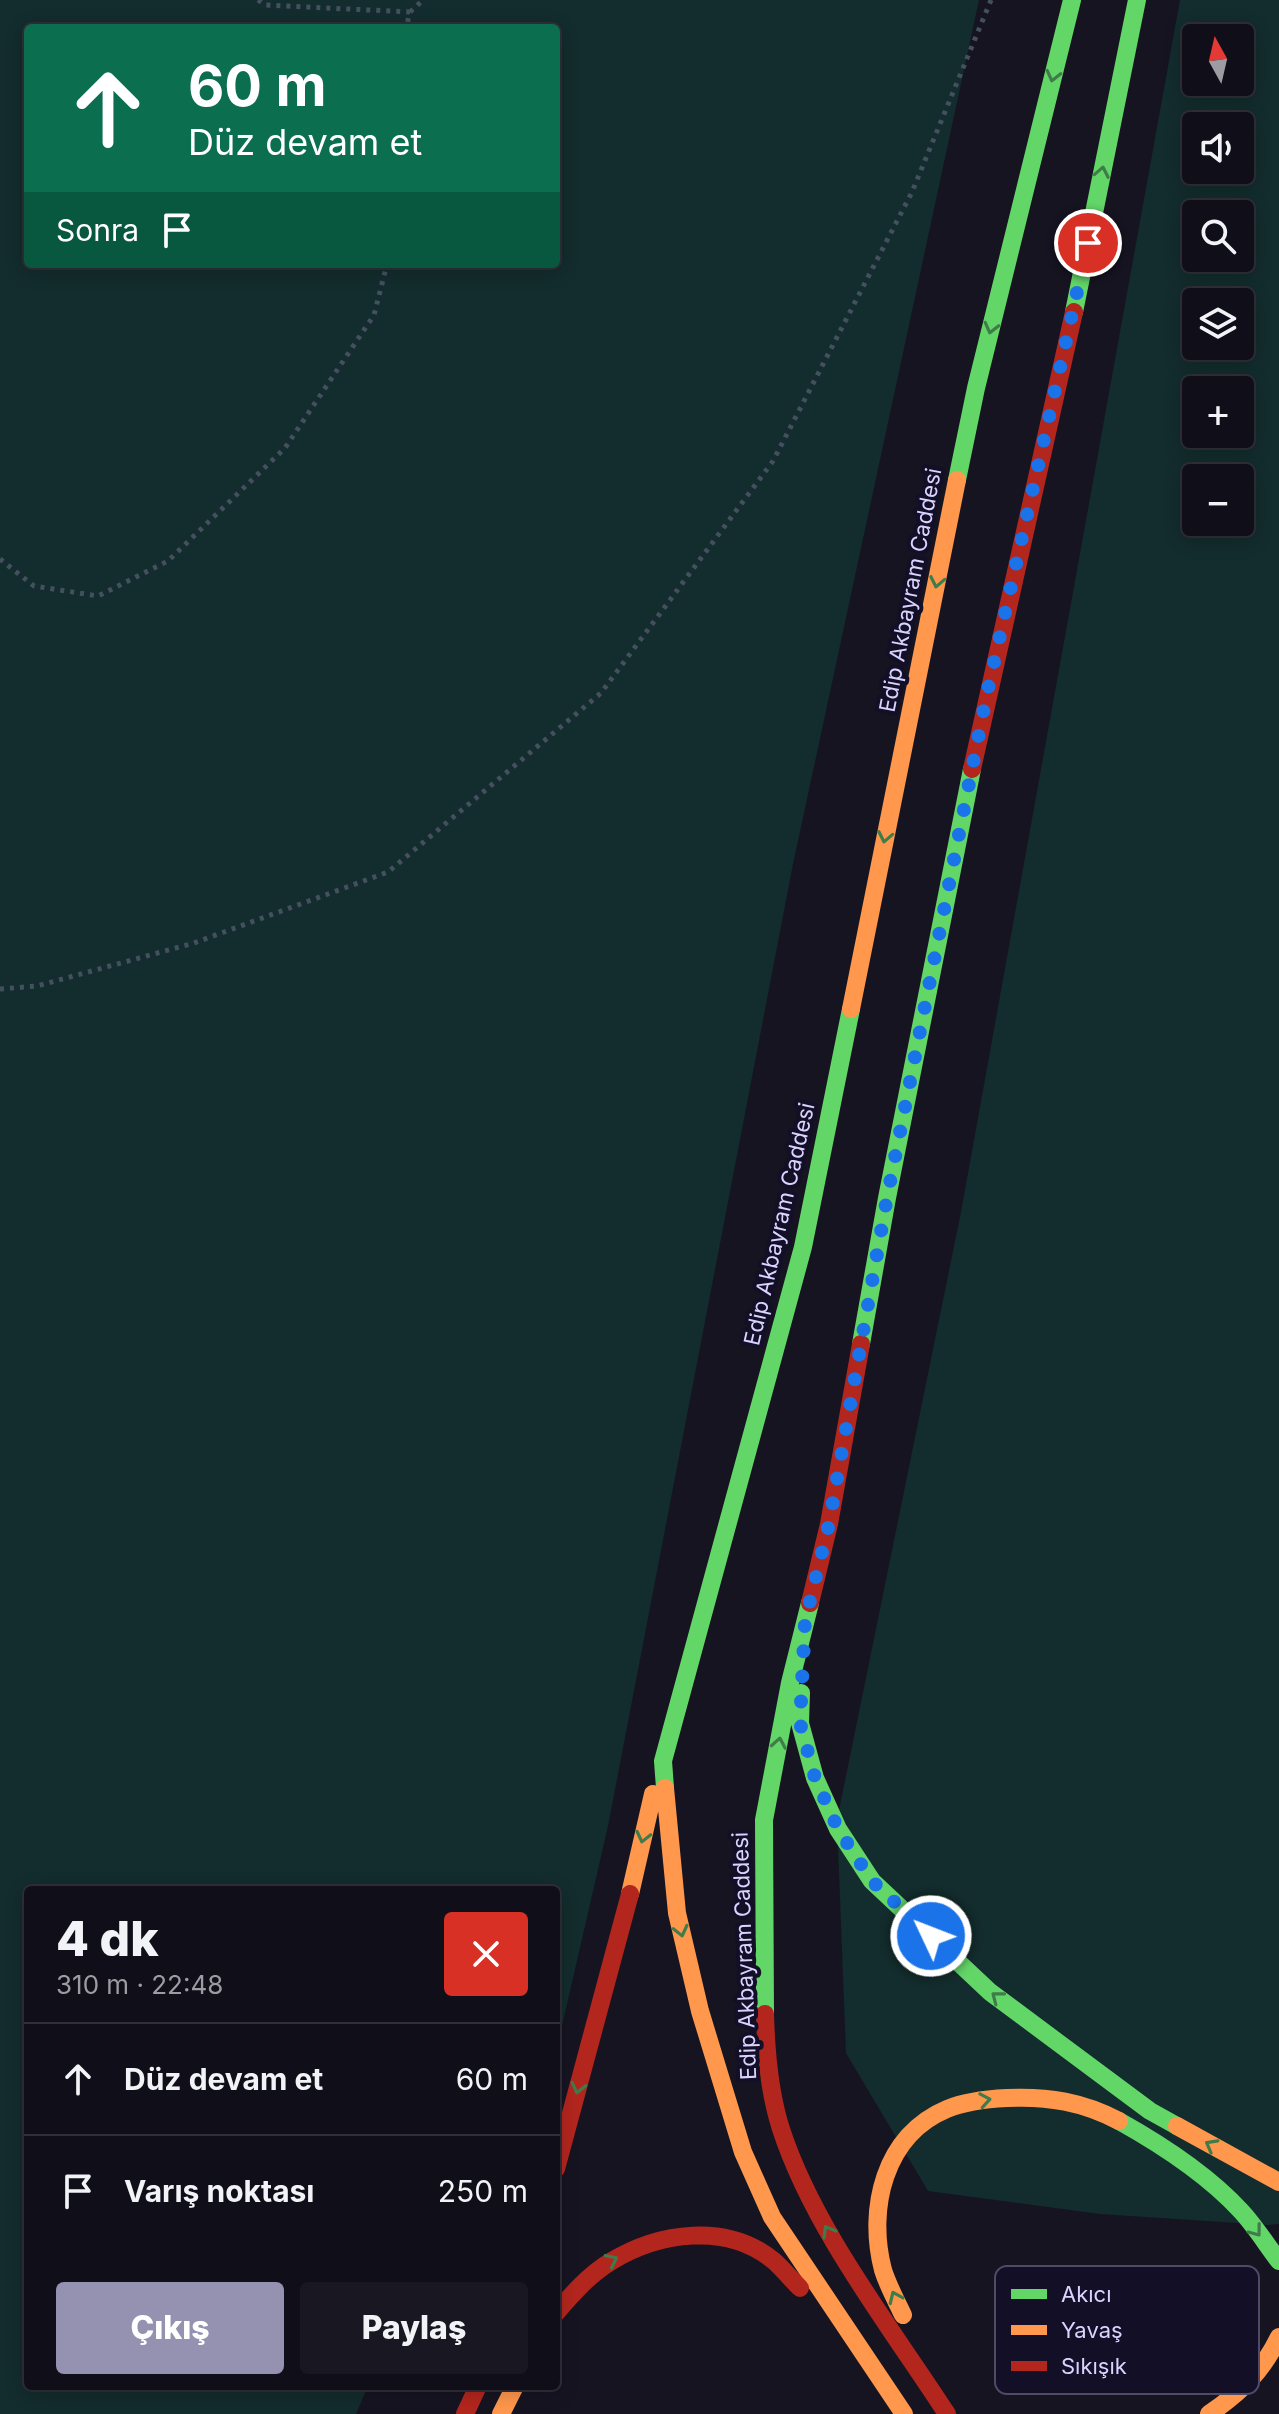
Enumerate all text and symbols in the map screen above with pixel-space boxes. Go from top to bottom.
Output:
north arrow [1182,24,1254,96]
map controls [1182,24,1254,536]
text: 60 m [188,52,327,120]
icon: ahead [56,56,160,160]
one-way arrow [1046,68,1063,82]
button: sound [1182,112,1254,184]
text: Düz devam et [188,120,422,164]
one-way arrow [1093,166,1110,179]
button: search [1182,200,1254,272]
icon: arrive [155,208,199,252]
pin [1054,209,1122,277]
text: Sonra [56,212,139,248]
icon: arrive [1066,221,1110,265]
button: layers [1182,288,1254,360]
one-way arrow [983,321,1000,334]
button: + [1182,376,1254,448]
button: − [1182,464,1254,536]
street label: Edip Akbayram Caddesi [874,466,946,714]
one-way arrow [929,576,946,589]
one-way arrow [877,830,894,843]
street label: Edip Akbayram Caddesi [738,1100,820,1348]
one-way arrow [769,1736,786,1750]
one-way arrow [635,1829,652,1843]
street label: Edip Akbayram Caddesi [727,1831,761,2081]
position arrow [889,1894,973,1978]
text: 4 dk [56,1909,159,1968]
button: close [444,1912,528,1996]
one-way arrow [672,1923,689,1937]
text: 310 m · 22:48 [56,1969,223,2000]
one-way arrow [992,1992,1006,2007]
icon: ahead [56,2057,100,2101]
text: Düz devam et [124,2061,323,2097]
text: 60 m [456,2061,528,2097]
one-way arrow [570,2081,587,2095]
one-way arrow [978,2092,991,2109]
one-way arrow [1204,2139,1219,2154]
icon: arrive [56,2169,100,2213]
text: Varış noktası [124,2173,314,2209]
text: 250 m [438,2173,528,2209]
one-way arrow [1247,2222,1261,2237]
one-way arrow [822,2225,838,2240]
one-way arrow [604,2254,618,2270]
legend [995,2266,1259,2394]
text: Akıcı [1061,2281,1111,2307]
button: Çıkış [56,2282,284,2374]
button: Paylaş [300,2282,528,2374]
one-way arrow [889,2291,905,2305]
text: Yavaş [1061,2317,1123,2343]
text: Sıkışık [1061,2353,1127,2379]

